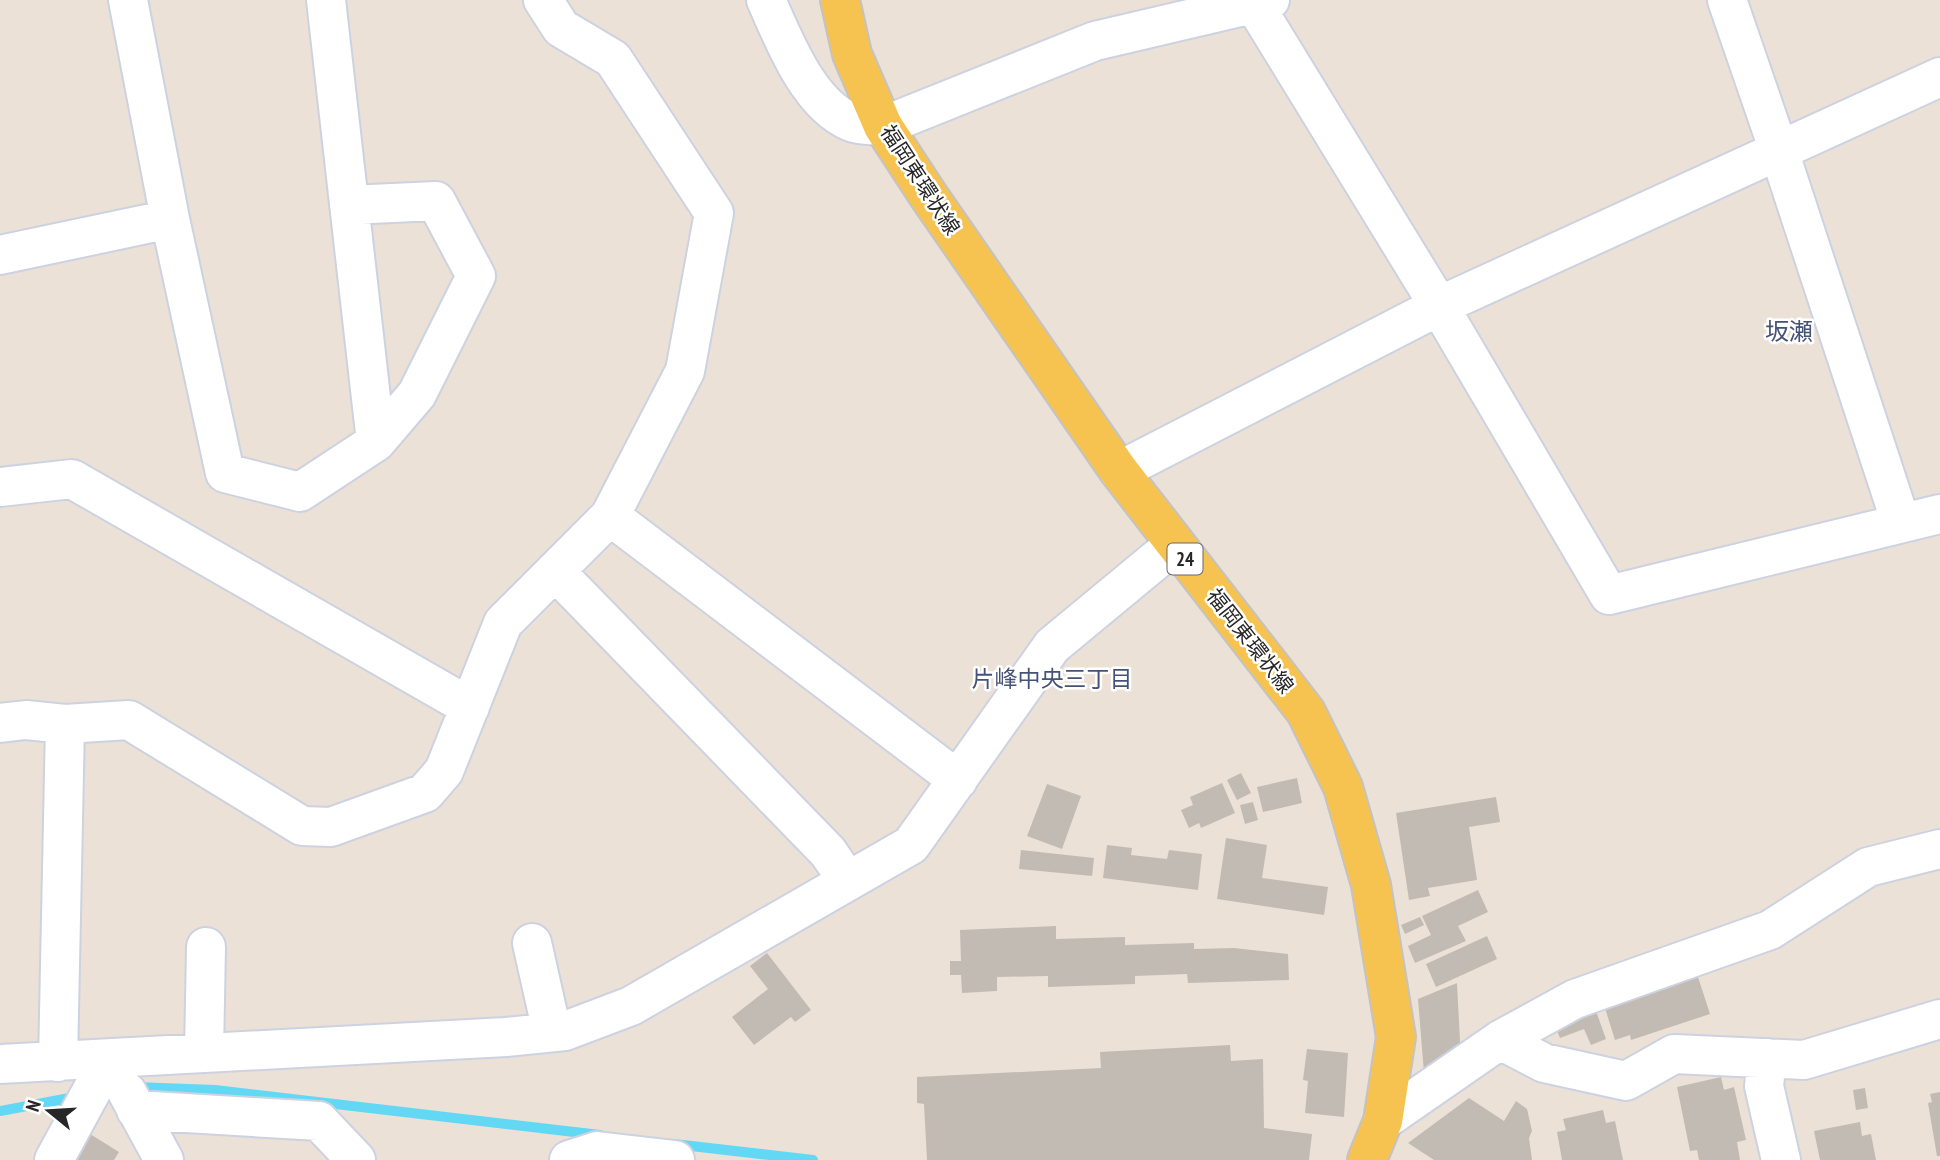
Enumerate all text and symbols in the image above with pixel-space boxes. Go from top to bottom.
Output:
street label: 福岡東環状線 [875,120,966,240]
district label: 坂瀬 [1765,316,1813,347]
road number: 24 [1168,544,1202,574]
street label: 福岡東環状線 [1201,583,1300,699]
district label: 片峰中央三丁目 [972,664,1133,693]
north arrow [14,1076,84,1146]
text: N [20,1097,46,1114]

